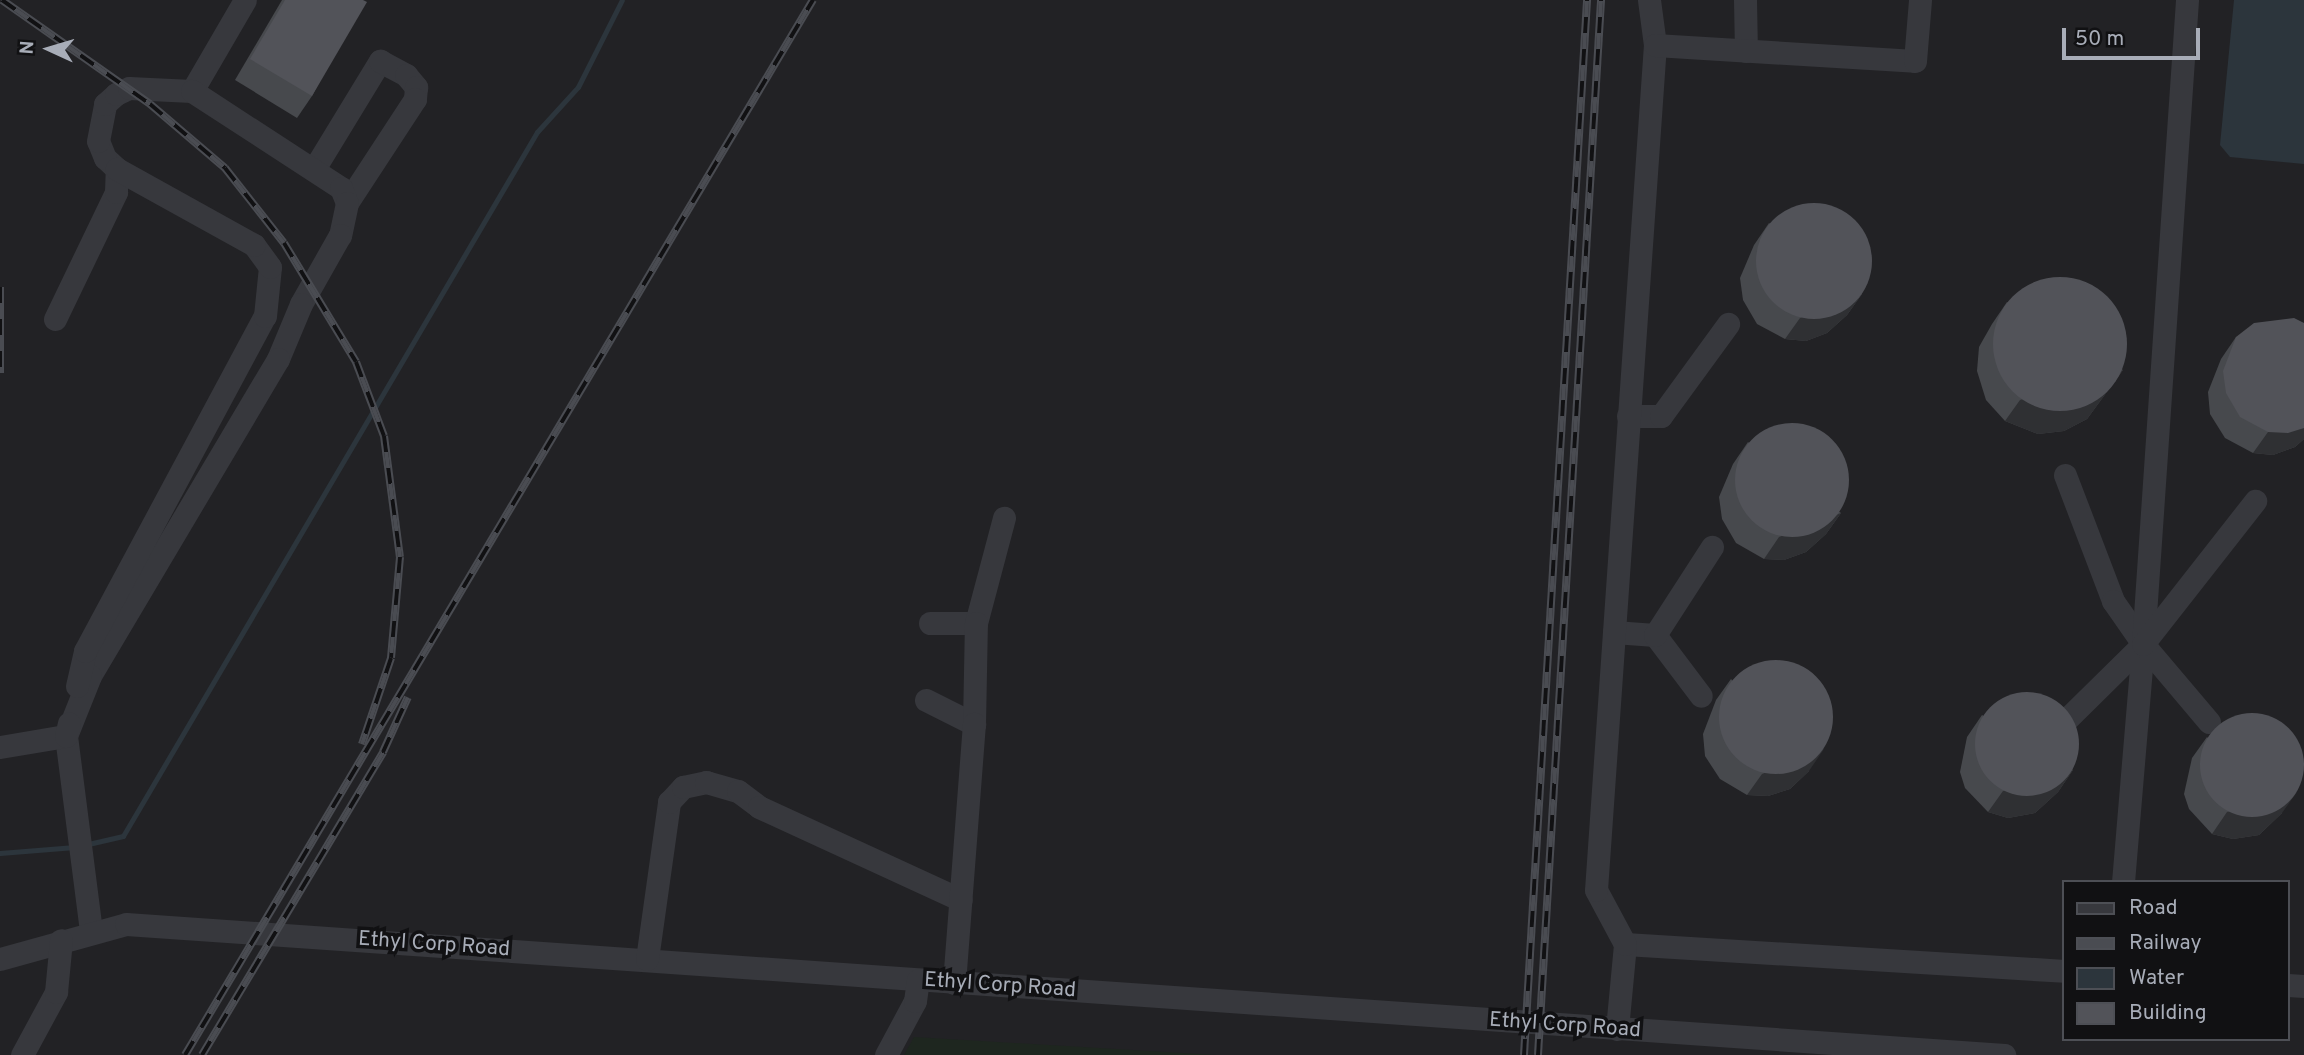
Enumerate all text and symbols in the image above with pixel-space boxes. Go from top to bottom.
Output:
north arrow [14,14,84,84]
scale bar [2066,14,2204,58]
text: 50 m [2075,26,2124,53]
text: N [16,40,40,55]
legend [2062,880,2290,1041]
text: Road [2129,895,2178,922]
street label: Ethyl Corp Road [357,927,511,963]
text: Railway [2129,930,2202,957]
text: Water [2129,965,2184,992]
street label: Ethyl Corp Road [923,968,1077,1004]
text: Building [2129,1000,2207,1027]
street label: Ethyl Corp Road [1488,1008,1642,1044]

